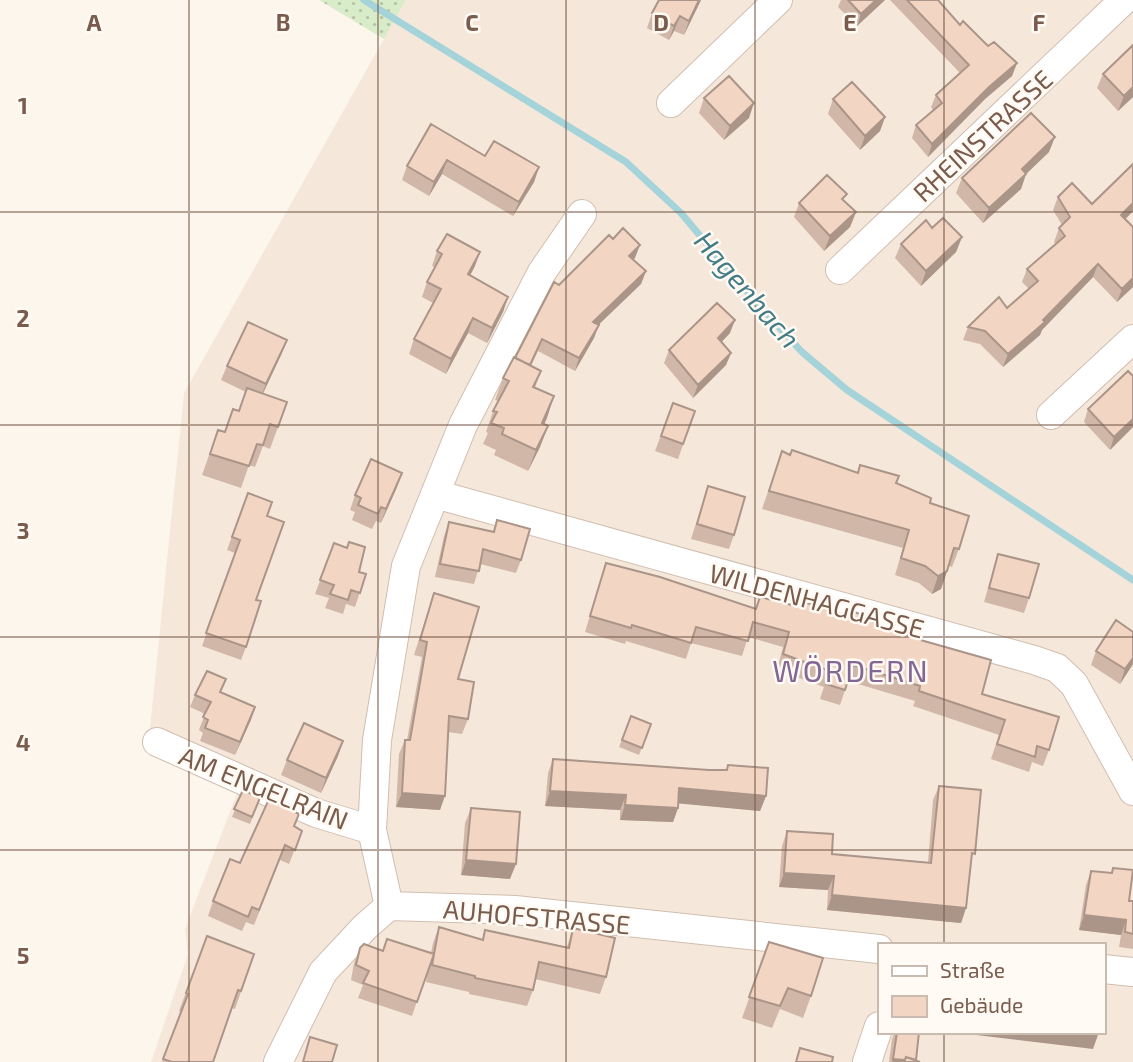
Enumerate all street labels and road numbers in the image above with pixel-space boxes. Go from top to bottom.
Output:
street label: RHEINSTRASSE [906,63,1058,207]
street label: WILDENHAGGASSE [706,556,928,644]
street label: AM ENGELRAIN [175,739,353,835]
street label: AUHOFSTRASSE [442,892,632,940]

